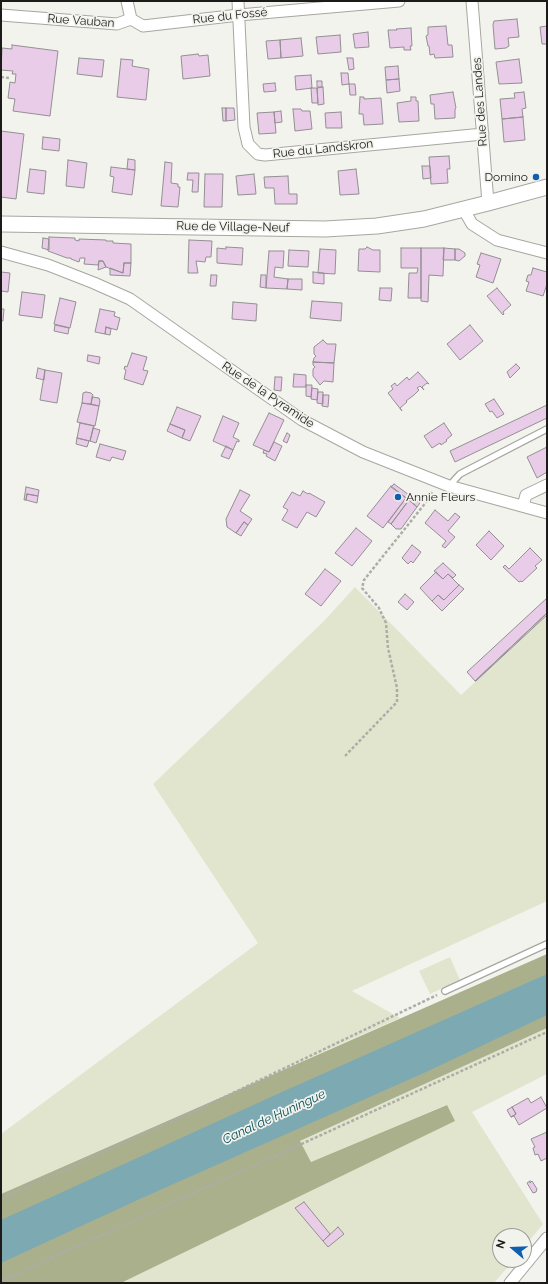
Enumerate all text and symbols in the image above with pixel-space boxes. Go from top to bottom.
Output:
street label: Rue du Fossé [192,5,268,27]
street label: Rue Vauban [47,11,115,31]
street label: Rue des Landes [470,57,490,147]
street label: Rue du Landskron [272,137,374,161]
place label: Domino [485,170,528,184]
marker: Domino [531,172,541,182]
street label: Rue de Village-Neuf [176,219,290,235]
street label: Rue de la Pyramide [219,359,317,431]
place label: Annie Fleurs [406,490,475,504]
marker: Annie Fleurs [393,492,403,502]
water label: Canal de Huningue [220,1086,328,1148]
north arrow [492,1228,532,1268]
text: N [494,1238,509,1250]

